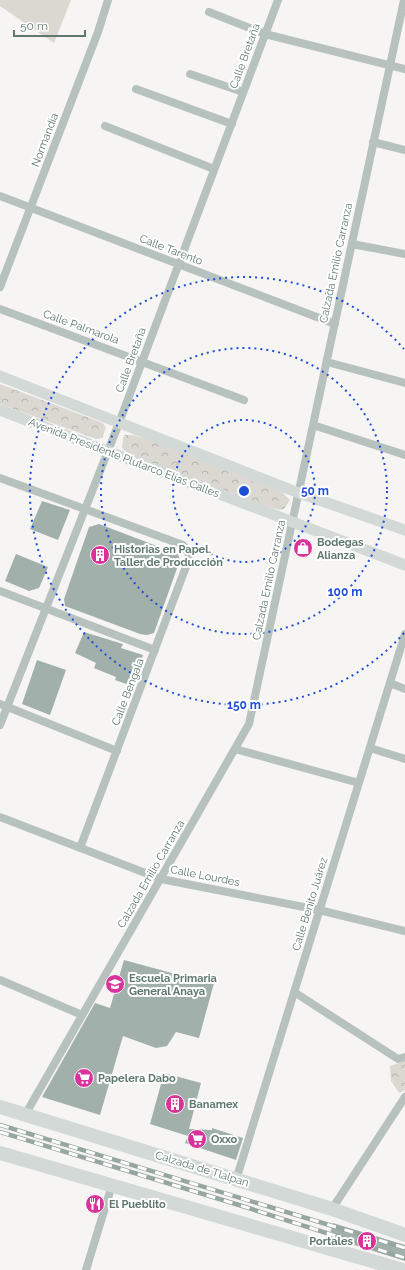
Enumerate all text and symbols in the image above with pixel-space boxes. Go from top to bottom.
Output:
scale bar [14,12,85,38]
text: 50 m [20,19,48,33]
street label: Calle Bretaña [227,22,263,90]
street label: Normandia [29,111,61,169]
street label: Calzada Emilio Carranza [317,202,355,324]
street label: Calle Tarento [138,232,205,268]
street label: Calle Palmarola [41,307,121,347]
street label: Calle Bretaña [113,326,149,394]
street label: Avenida Presidente Plutarco Elías Calles [27,415,221,501]
centre of rings [237,484,251,498]
text: 50 m [301,484,329,498]
street label: Calzada Emilio Carranza [250,519,288,641]
place label: Bodegas Alianza [317,536,364,562]
shop icon: Bodegas Alianza [292,537,314,559]
place label: Historias en Papel. Taller de Producción [114,543,223,569]
building icon: Historias en Papel. Taller de Producción [89,544,111,566]
text: 100 m [328,585,362,599]
street label: Calle Bengala [109,657,147,727]
text: 150 m [227,698,261,712]
street label: Calzada Emilio Carranza [115,818,187,930]
street label: Calle Benito Juárez [290,855,331,952]
street label: Calle Lourdes [169,863,241,889]
place label: Escuela Primaria General Anaya [129,972,217,998]
school or university icon: Escuela Primaria General Anaya [104,973,126,995]
supermarket icon: Papelera Dabo [73,1067,95,1089]
place label: Papelera Dabo [98,1072,176,1085]
building icon: Banamex [164,1093,186,1115]
place label: Banamex [189,1098,238,1111]
supermarket icon: Oxxo [186,1128,208,1150]
place label: Oxxo [211,1133,238,1146]
street label: Calzada de Tlalpan [154,1149,250,1189]
restaurant icon: El Pueblito [84,1193,106,1215]
place label: El Pueblito [109,1198,166,1211]
building icon: Portales [356,1230,378,1252]
place label: Portales [309,1235,354,1248]

